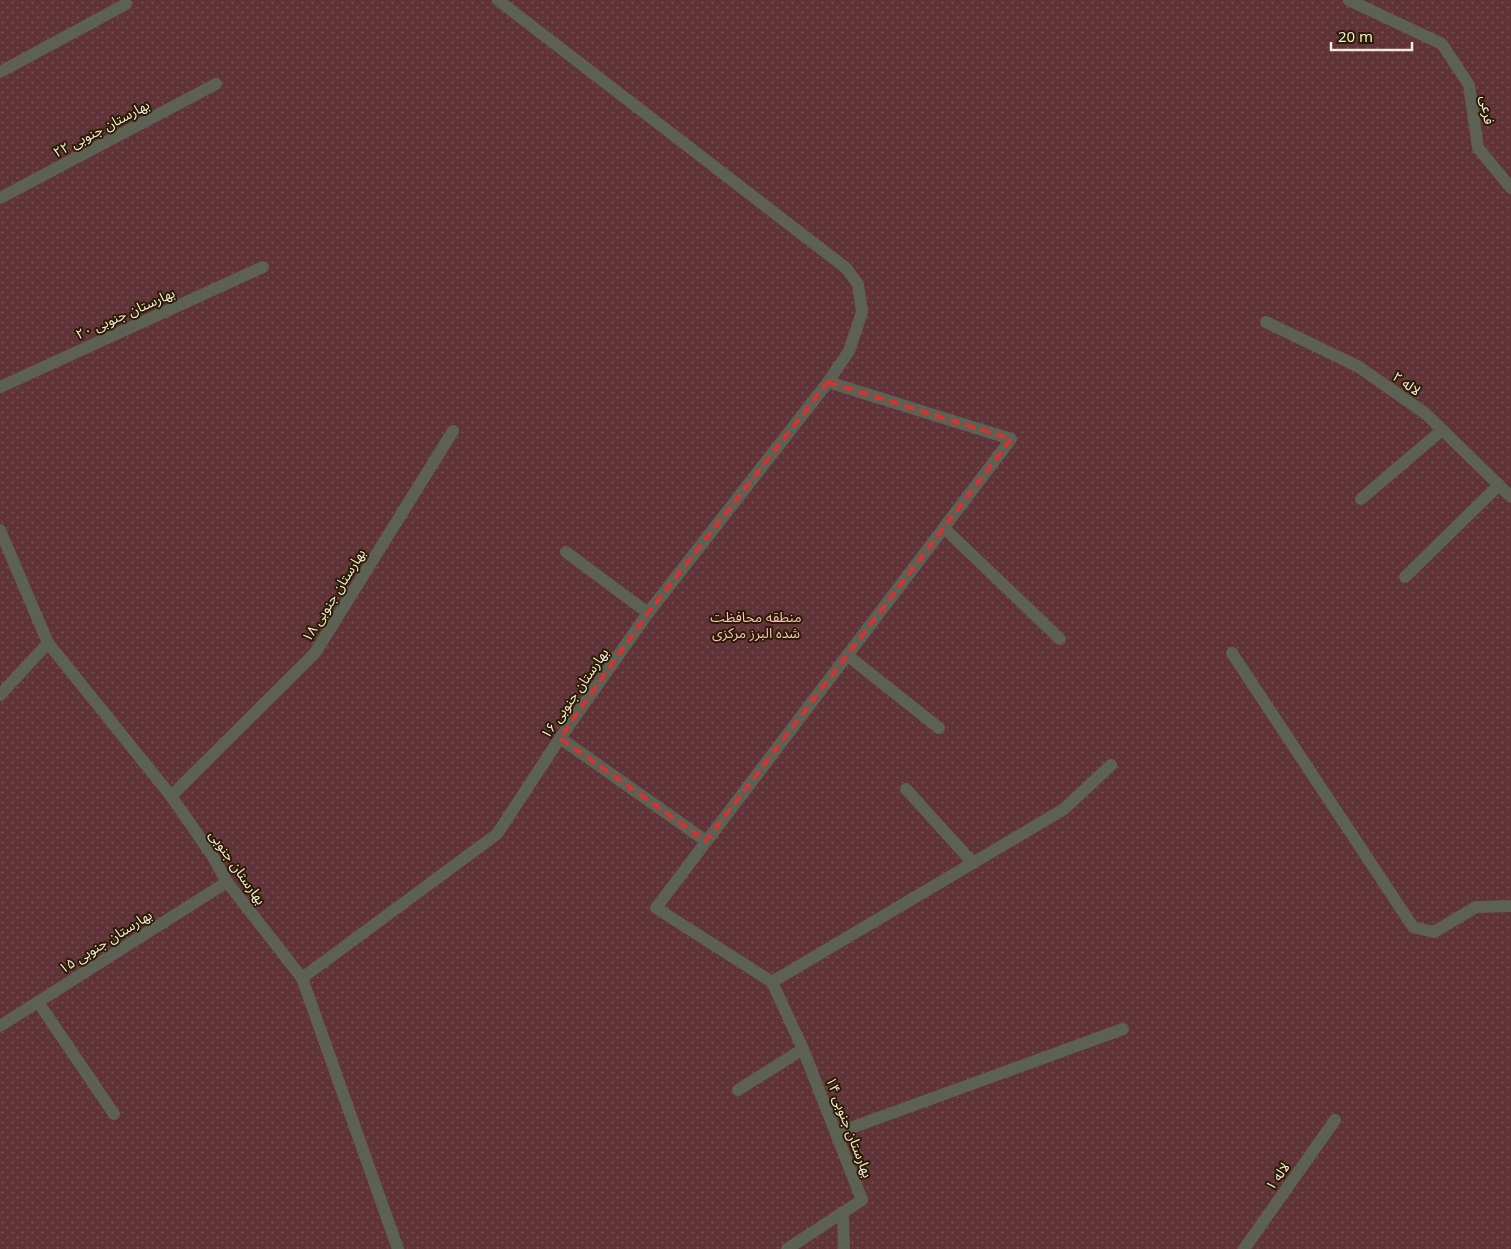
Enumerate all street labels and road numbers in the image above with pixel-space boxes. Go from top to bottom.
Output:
street label: بهارستان جنوبی ۲۲ [49,94,153,161]
street label: فرعی [1477,94,1499,126]
street label: بهارستان جنوبی ۲۰ [72,283,178,343]
street label: لاله ۲ [1389,367,1425,399]
street label: بهارستان جنوبی ۱۸ [297,545,369,645]
street label: بهارستان جنوبی ۱۶ [536,644,612,742]
street label: بهارستان جنوبی [205,826,271,908]
street label: بهارستان جنوبی ۱۵ [55,905,155,977]
street label: بهارستان جنوبی ۱۴ [822,1074,878,1180]
street label: لاله ۱ [1261,1158,1293,1194]

